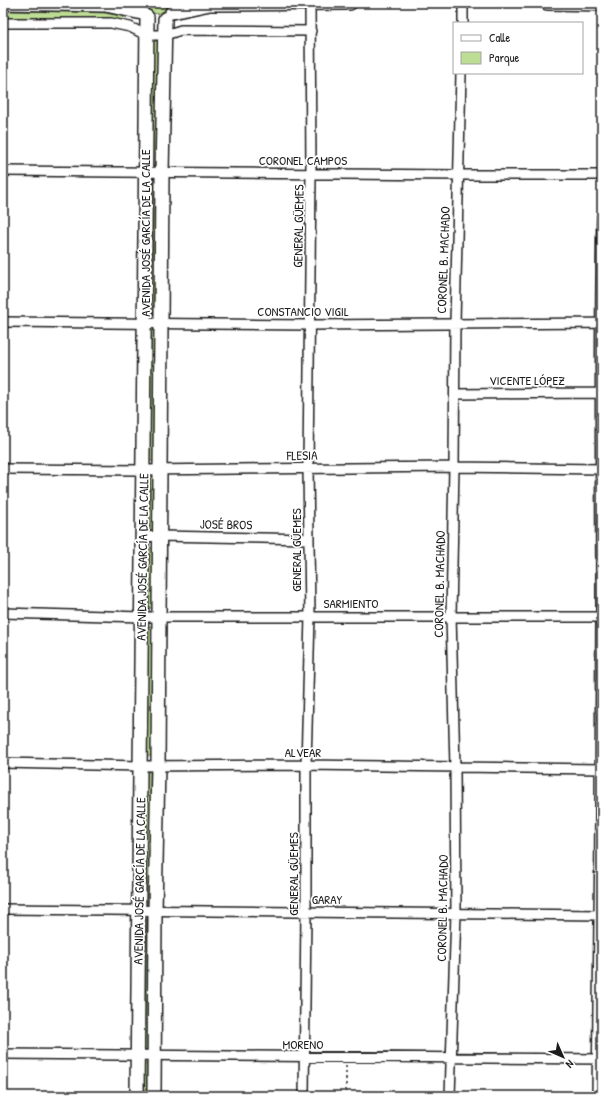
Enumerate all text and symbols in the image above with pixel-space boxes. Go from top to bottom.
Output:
legend [453,22,583,74]
text: Calle [489,29,510,46]
text: Parque [489,49,519,66]
street label: AVENIDA JOSÉ GARCÍA DE LA CALLE [136,149,154,317]
street label: CORONEL CAMPOS [259,151,347,169]
street label: GENERAL GÜEMES [288,184,308,268]
street label: CORONEL B. MACHADO [432,206,454,314]
street label: CONSTANCIO VIGIL [257,302,349,320]
street label: VICENTE LÓPEZ [489,371,565,389]
street label: FLESIA [285,446,318,464]
street label: AVENIDA JOSÉ GARCÍA DE LA CALLE [132,473,152,641]
street label: GENERAL GÜEMES [287,508,305,592]
street label: JOSÉ BROS [200,515,252,533]
street label: CORONEL B. MACHADO [429,530,449,638]
street label: SARMIENTO [324,594,378,612]
street label: ALVEAR [285,743,321,761]
street label: AVENIDA JOSÉ GARCÍA DE LA CALLE [129,797,149,965]
street label: GENERAL GÜEMES [284,832,302,916]
street label: CORONEL B. MACHADO [432,854,452,962]
street label: GARAY [312,890,343,908]
street label: MORENO [283,1035,323,1053]
north arrow [543,1037,583,1077]
text: N [563,1057,577,1071]

